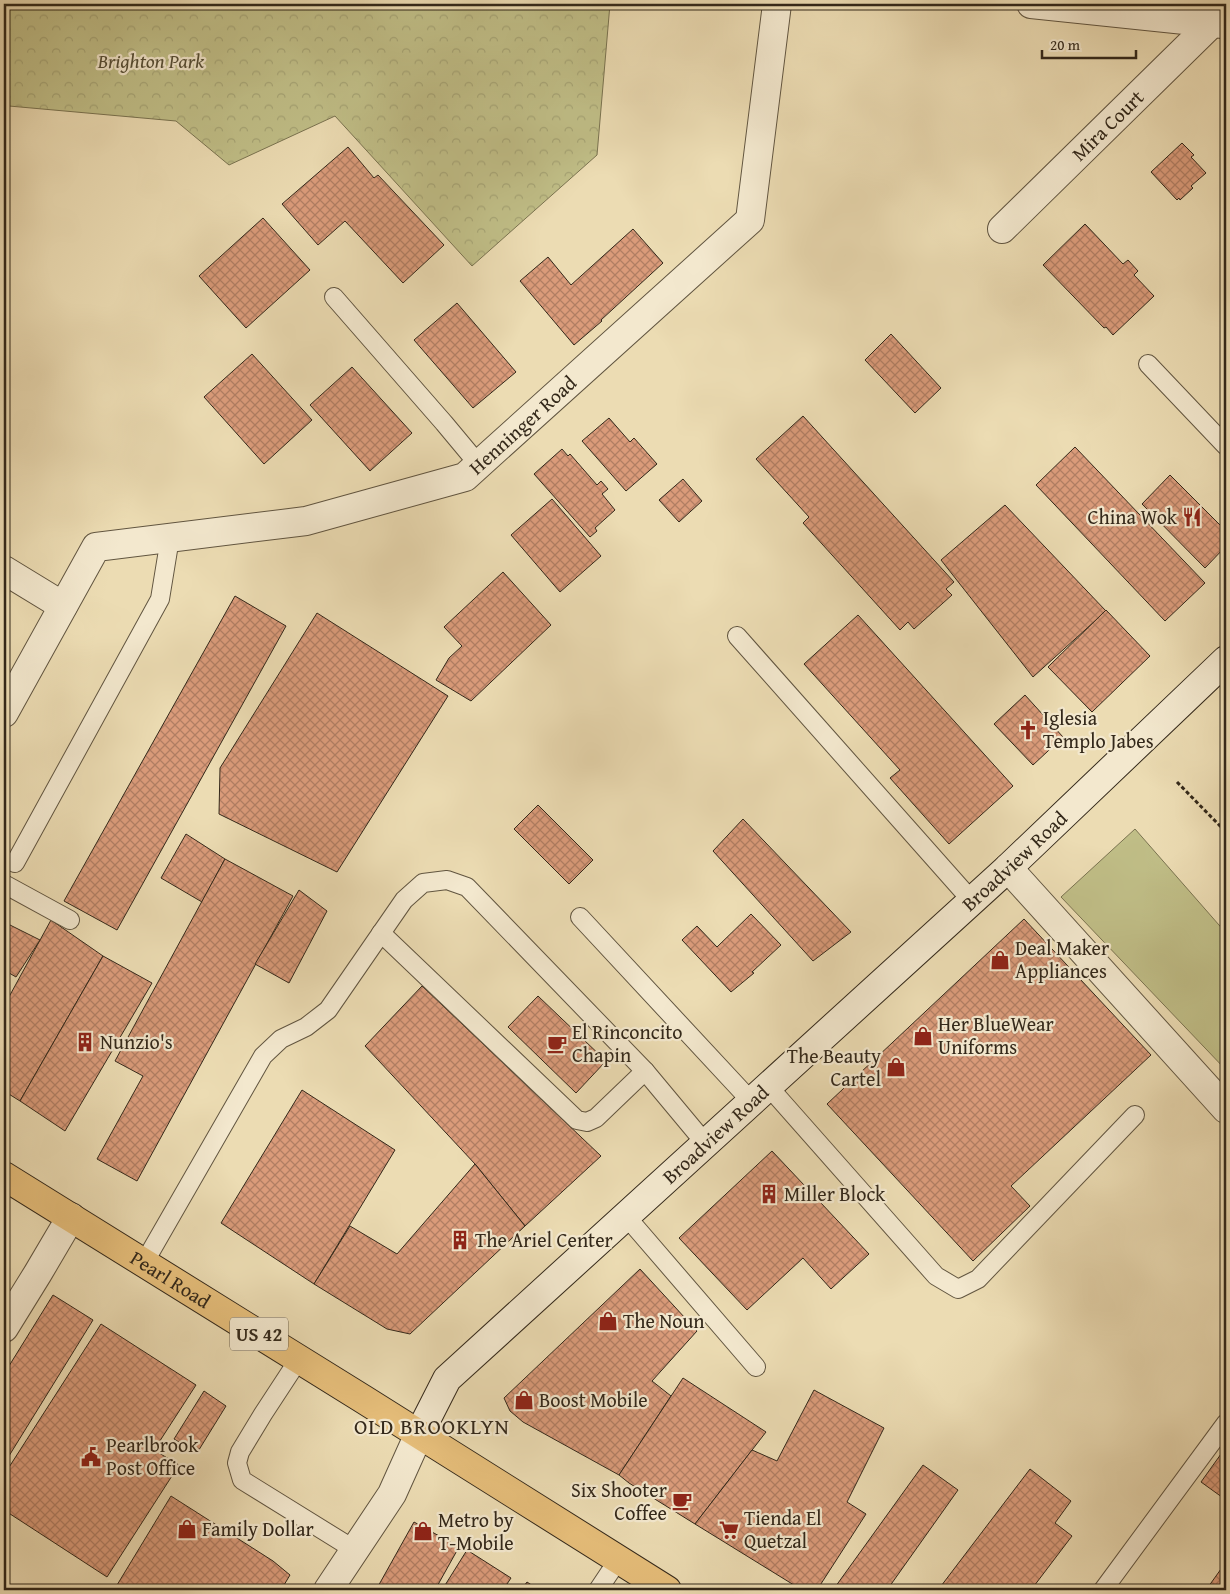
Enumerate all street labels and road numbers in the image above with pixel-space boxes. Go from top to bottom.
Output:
street label: Mira Court [1065,83,1150,167]
street label: Henninger Road [462,368,583,481]
street label: Broadview Road [955,804,1074,917]
street label: Broadview Road [656,1078,775,1190]
street label: Pearl Road [125,1243,217,1315]
road number: US 42 [230,1318,288,1350]

